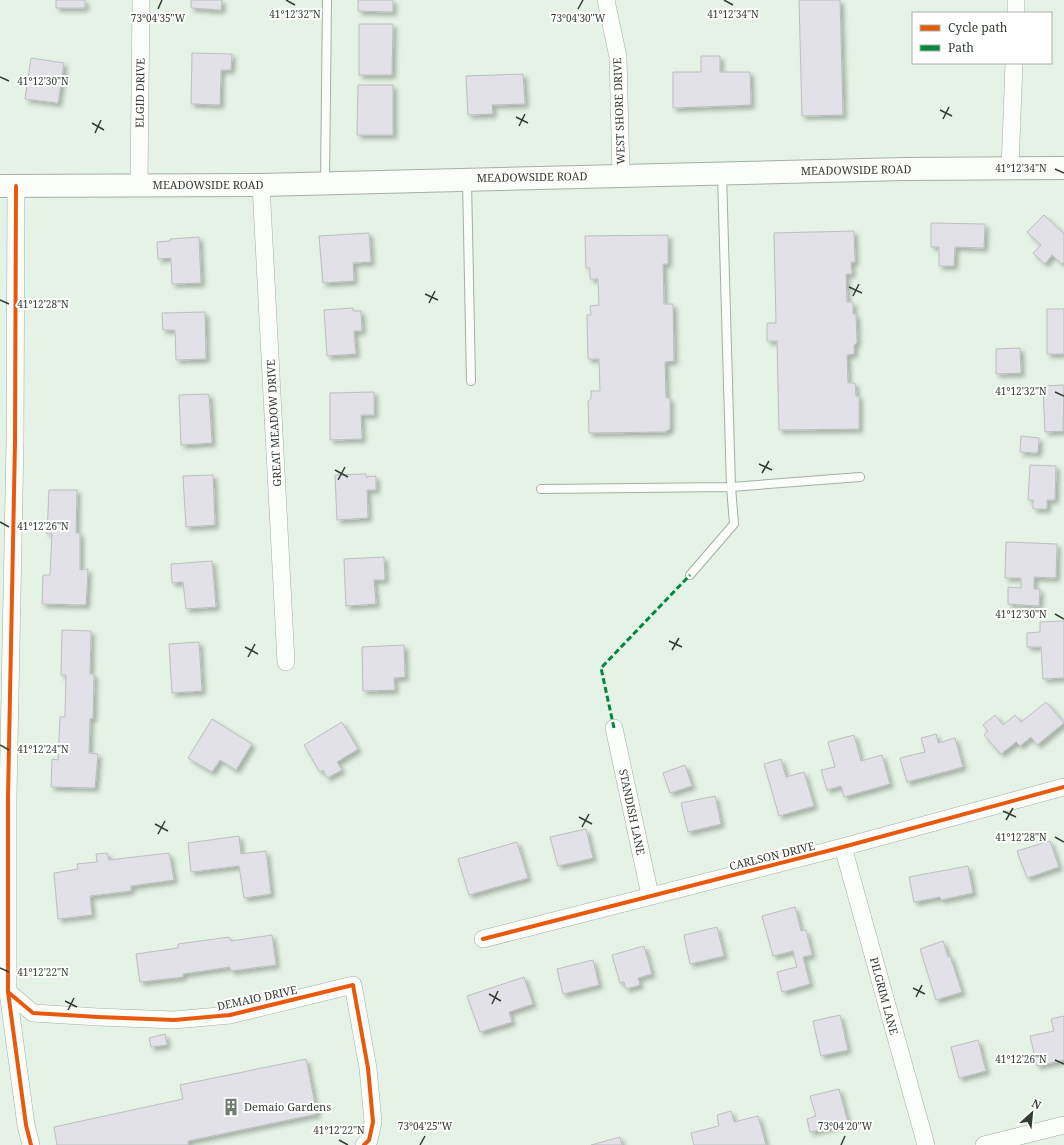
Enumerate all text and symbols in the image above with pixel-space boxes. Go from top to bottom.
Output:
text: 41°12'32"N [269,7,321,21]
text: 41°12'34"N [707,7,759,21]
text: 73°04'35"W [131,11,186,25]
text: 73°04'30"W [551,11,606,25]
legend [912,12,1052,64]
text: Cycle path [948,19,1008,36]
text: Path [948,39,974,56]
street label: WEST SHORE DRIVE [609,57,628,165]
street label: ELGID DRIVE [131,58,148,128]
text: 41°12'30"N [17,74,69,88]
street label: MEADOWSIDE ROAD [800,161,912,178]
text: 41°12'34"N [995,161,1047,175]
street label: MEADOWSIDE ROAD [476,168,588,185]
street label: MEADOWSIDE ROAD [153,177,263,192]
text: 41°12'28"N [17,297,69,311]
street label: GREAT MEADOW DRIVE [263,359,284,487]
text: 41°12'32"N [995,384,1047,398]
text: 41°12'26"N [17,519,69,533]
text: 41°12'30"N [995,607,1047,621]
text: 41°12'24"N [17,742,69,756]
street label: STANDISH LANE [616,768,649,856]
text: 41°12'28"N [995,830,1047,844]
street label: CARLSON DRIVE [728,838,816,873]
street label: PILGRIM LANE [867,955,902,1036]
text: 41°12'22"N [17,965,69,979]
street label: DEMAIO DRIVE [215,982,298,1013]
text: 41°12'26"N [995,1052,1047,1066]
north arrow [1012,1093,1052,1133]
text: N [1029,1095,1044,1112]
building icon: Demaio Gardens [221,1097,241,1117]
place label: Demaio Gardens [244,1099,331,1114]
text: 73°04'25"W [398,1119,453,1133]
text: 73°04'20"W [818,1119,873,1133]
text: 41°12'22"N [313,1123,365,1137]

